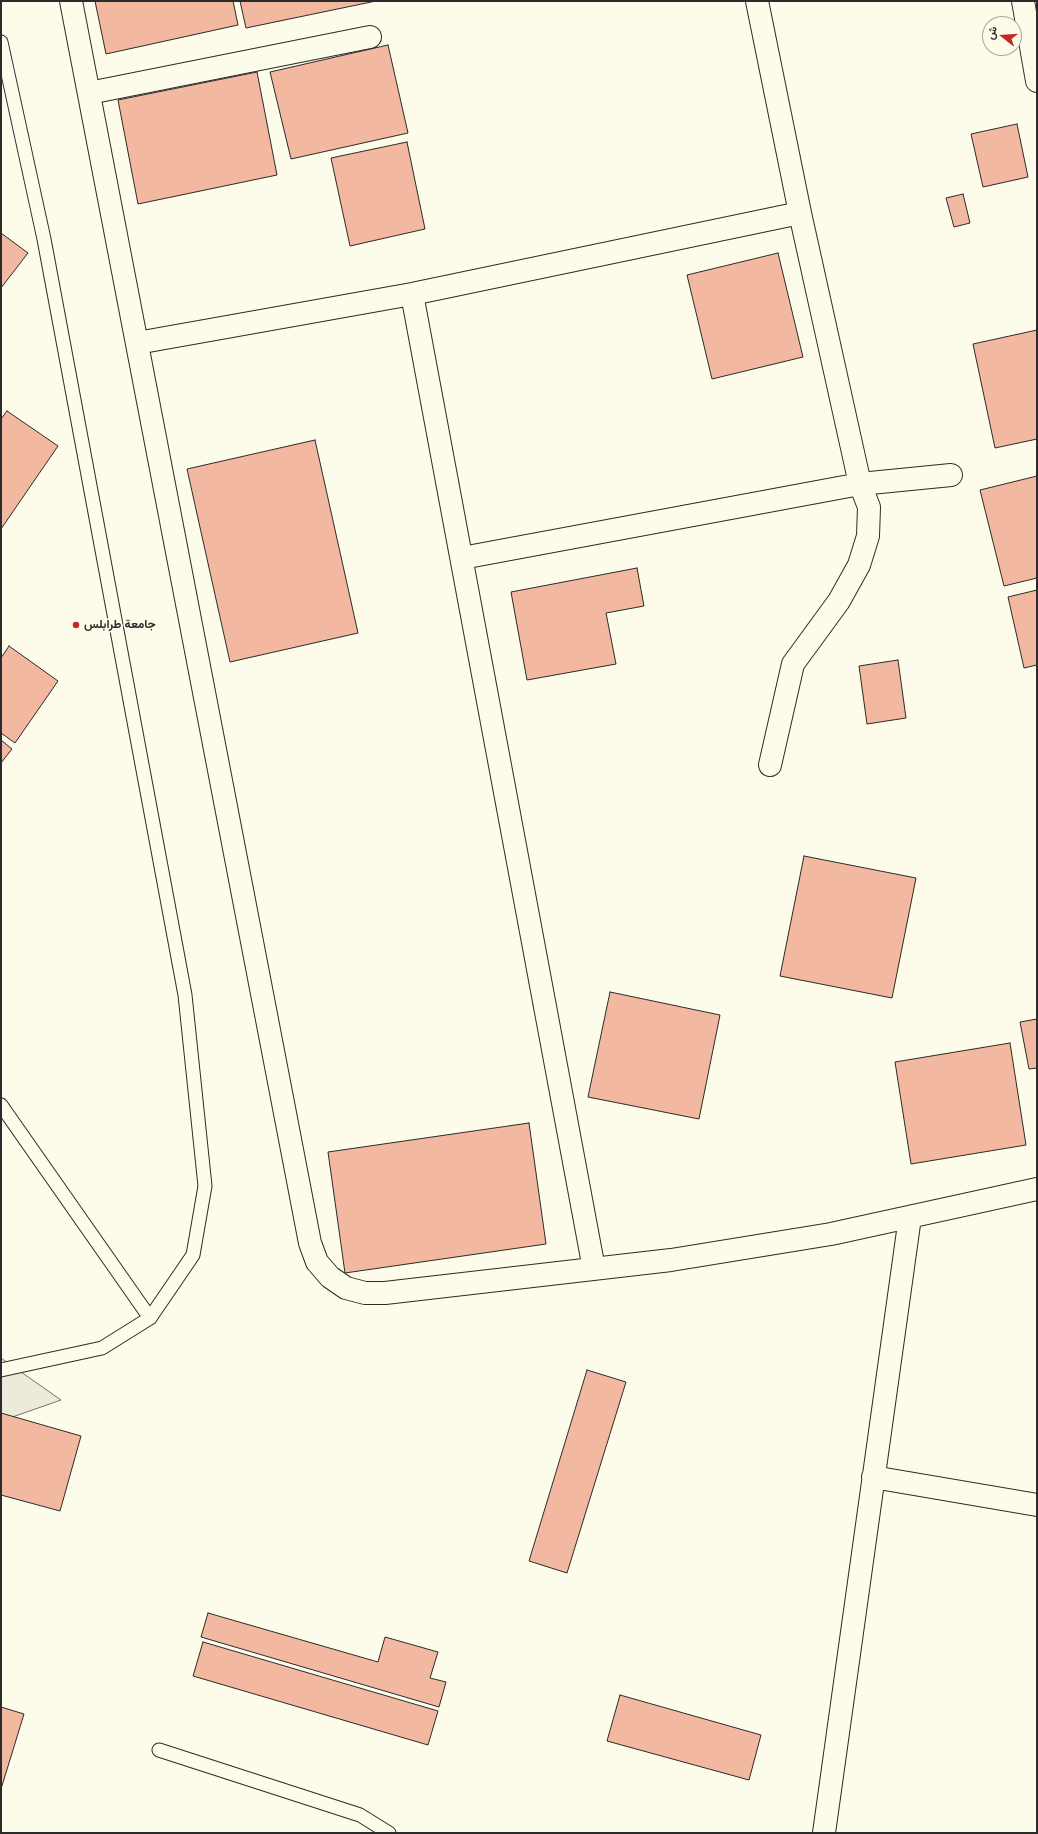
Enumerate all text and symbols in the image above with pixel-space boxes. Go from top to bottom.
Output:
north arrow [982,16,1022,56]
text: ش [982,24,1000,41]
place label: جامعة طرابلس [84,618,156,632]
marker: جامعة طرابلس [71,620,81,630]

